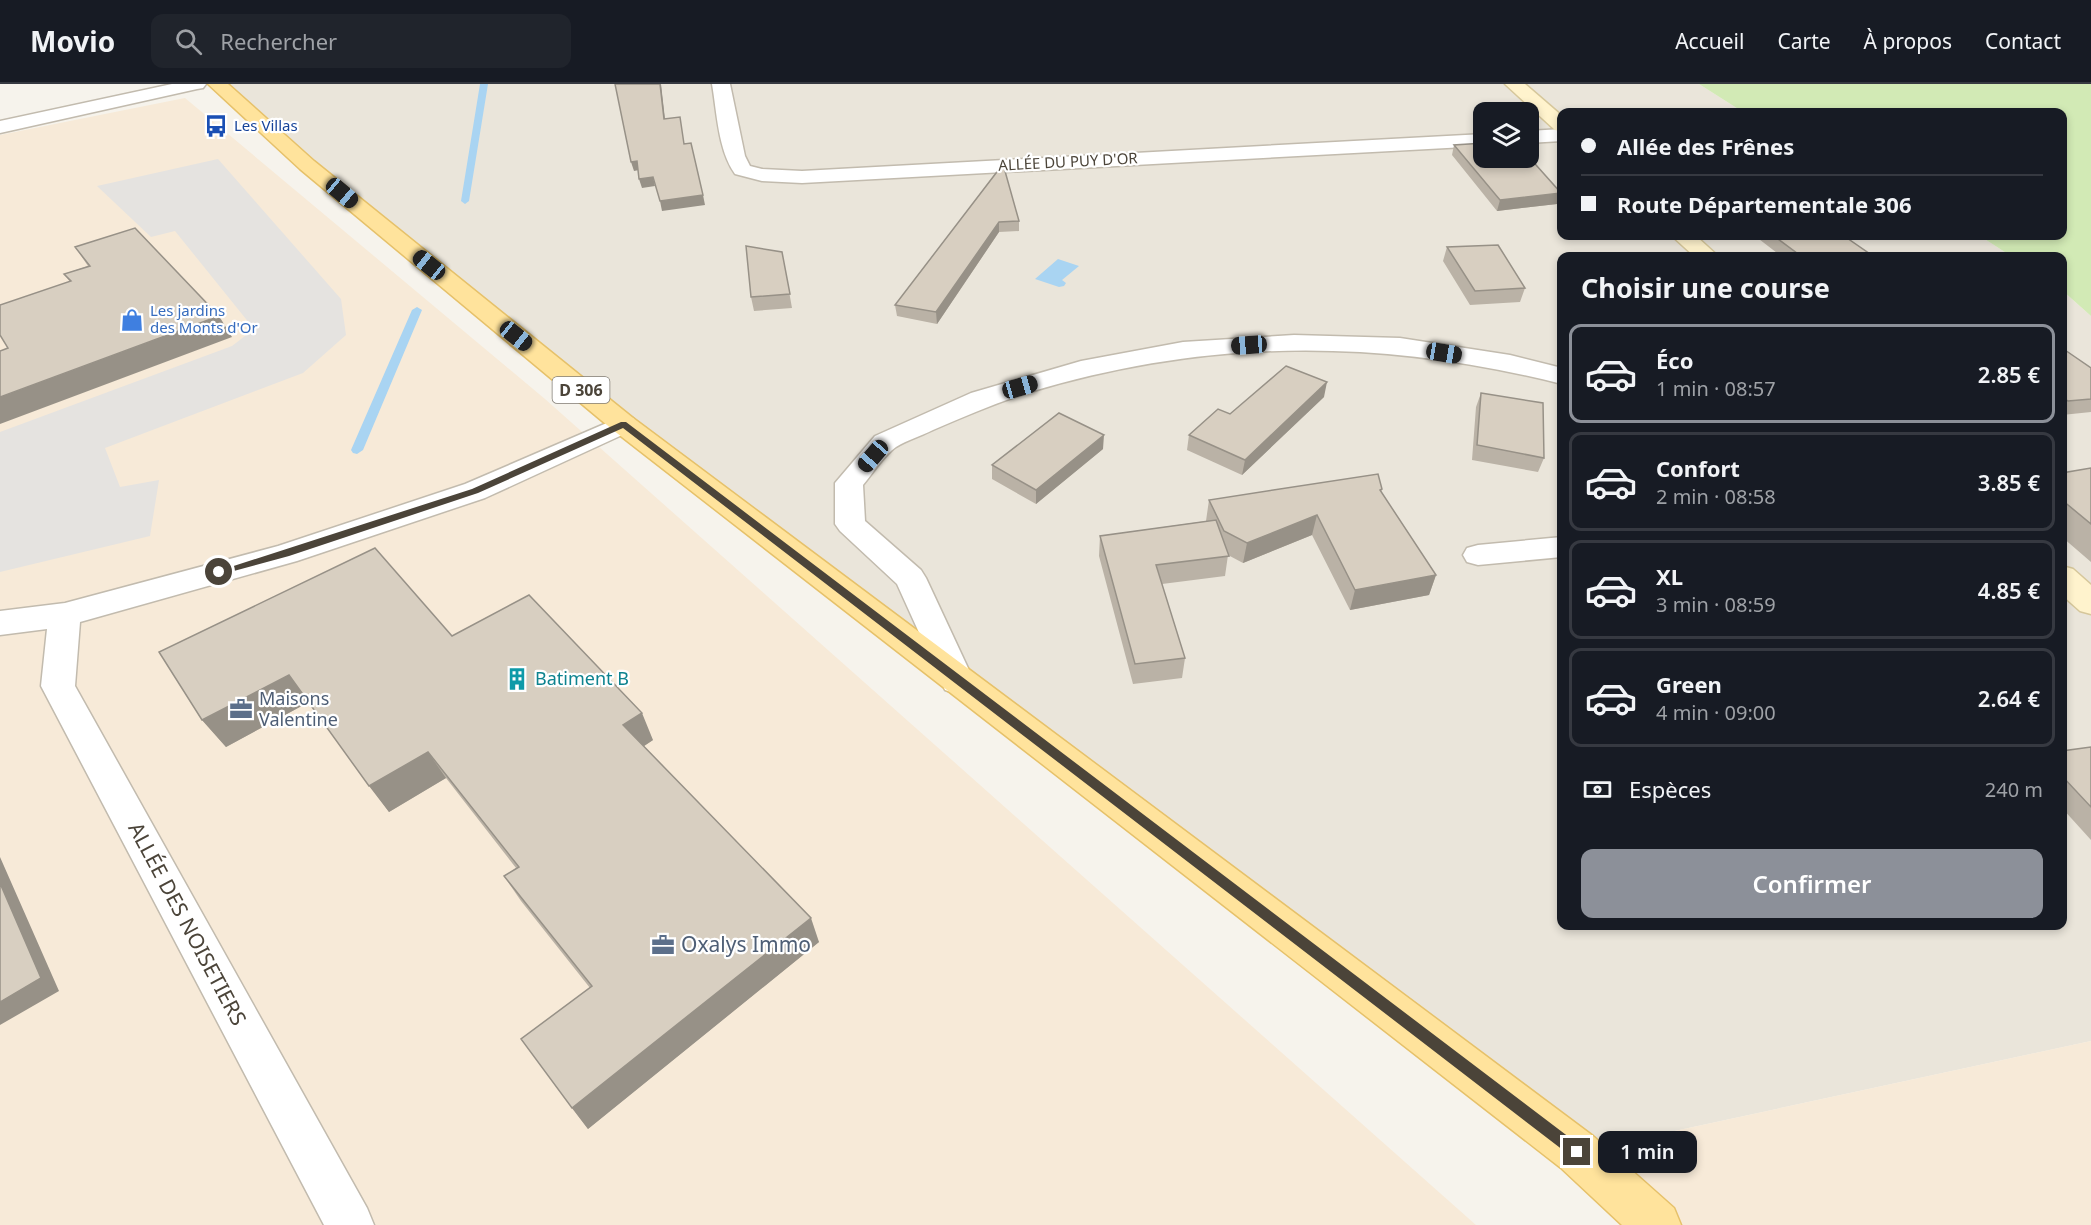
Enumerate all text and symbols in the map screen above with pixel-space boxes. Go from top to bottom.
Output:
search box [151,14,571,68]
text: Movio [30,22,115,60]
icon: search [172,25,205,58]
text: Rechercher [220,26,337,56]
text: Accueil [1675,27,1744,55]
text: Carte [1777,27,1831,55]
text: À propos [1864,27,1952,55]
text: Contact [1985,27,2061,55]
map controls [1473,102,1539,168]
button: layers [1473,102,1539,168]
bus stop icon: Les Villas [203,113,229,139]
place label: Les Villas [234,115,298,135]
text: Allée des Frênes [1617,131,1794,161]
street label: ALLÉE DU PUY D'OR [998,147,1139,175]
car [322,175,362,211]
text: Route Départementale 306 [1617,189,1912,219]
car [409,247,449,283]
text: Choisir une course [1581,269,1830,306]
place label: Les jardins des Monts d'Or [150,300,258,337]
shop icon: Les jardins des Monts d'Or [119,307,145,333]
car [496,318,536,354]
car [1230,335,1268,355]
car [1425,341,1463,365]
text: Éco [1656,345,1693,375]
icon: car [1584,347,1638,401]
text: 2.85 € [1978,359,2040,389]
car [1000,373,1040,401]
text: 1 min · 08:57 [1656,375,1776,402]
road number: D 306 [552,377,610,403]
car [854,437,892,475]
text: Confort [1656,453,1740,483]
icon: car [1584,455,1638,509]
text: 3.85 € [1978,467,2040,497]
text: 2 min · 08:58 [1656,483,1776,510]
route start [205,558,232,585]
text: XL [1656,561,1683,591]
icon: car [1584,563,1638,617]
text: 4.85 € [1978,575,2040,605]
text: 3 min · 08:59 [1656,591,1776,618]
building icon: Batiment B [504,666,530,692]
place label: Batiment B [535,666,629,690]
text: Green [1656,669,1722,699]
icon: car [1584,671,1638,725]
text: 2.64 € [1978,683,2040,713]
place label: Maisons Valentine [259,686,338,731]
office icon: Maisons Valentine [228,696,254,722]
text: 4 min · 09:00 [1656,699,1776,726]
icon: cash [1581,773,1614,806]
text: Espèces [1629,774,1711,804]
text: 240 m [1985,776,2043,803]
street label: ALLÉE DES NOISETIERS [122,817,253,1030]
button: Confirmer [1581,849,2043,918]
place label: Oxalys Immo [681,930,811,958]
office icon: Oxalys Immo [650,932,676,958]
callout: 1 min [1598,1131,1697,1173]
route end [1563,1138,1590,1165]
text: 1 min [1620,1138,1675,1165]

